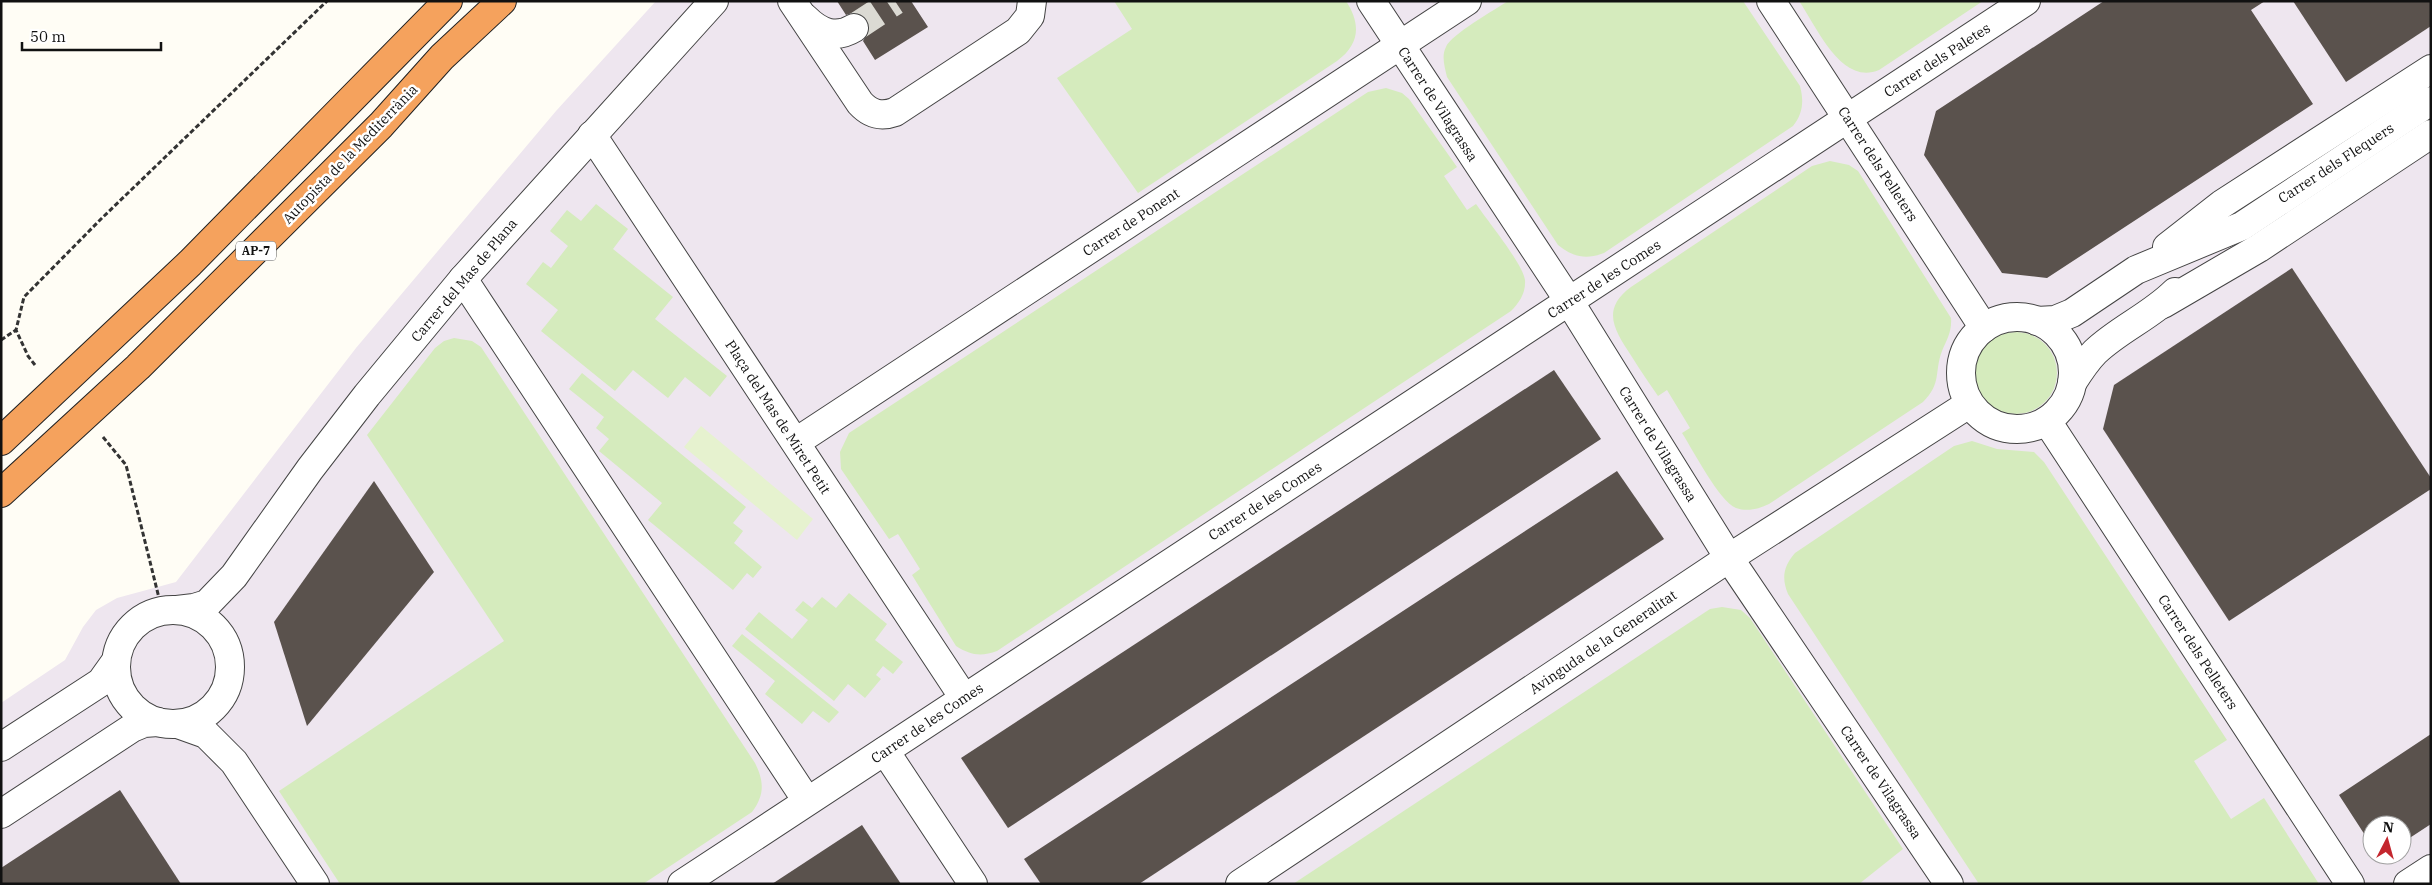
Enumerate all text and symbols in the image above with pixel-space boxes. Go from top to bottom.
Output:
street label: Carrer dels Paletes [1880,19,1994,101]
scale bar [22,20,161,52]
text: 50 m [30,27,66,46]
street label: Carrer de Vilagrassa [1394,43,1482,165]
street label: Autopista de la Mediterrània [279,80,422,228]
street label: Carrer dels Pelleters [1834,103,1922,225]
street label: Carrer dels Flequers [2275,119,2397,207]
street label: Carrer de Ponent [1079,184,1183,260]
street label: Carrer del Mas de Plana [407,214,521,345]
street label: Carrer de les Comes [1544,236,1664,322]
road number: AP-7 [236,242,276,260]
street label: Plaça del Mas de Miret Petit [721,337,835,497]
street label: Carrer de Vilagrassa [1615,383,1701,506]
street label: Carrer de les Comes [1205,458,1325,544]
street label: Avinguda de la Generalitat [1526,586,1680,698]
street label: Carrer dels Pelleters [2154,591,2242,713]
street label: Carrer de les Comes [867,679,987,767]
street label: Carrer de Vilagrassa [1836,722,1926,842]
north arrow [2362,815,2412,865]
text: N [2382,818,2395,837]

